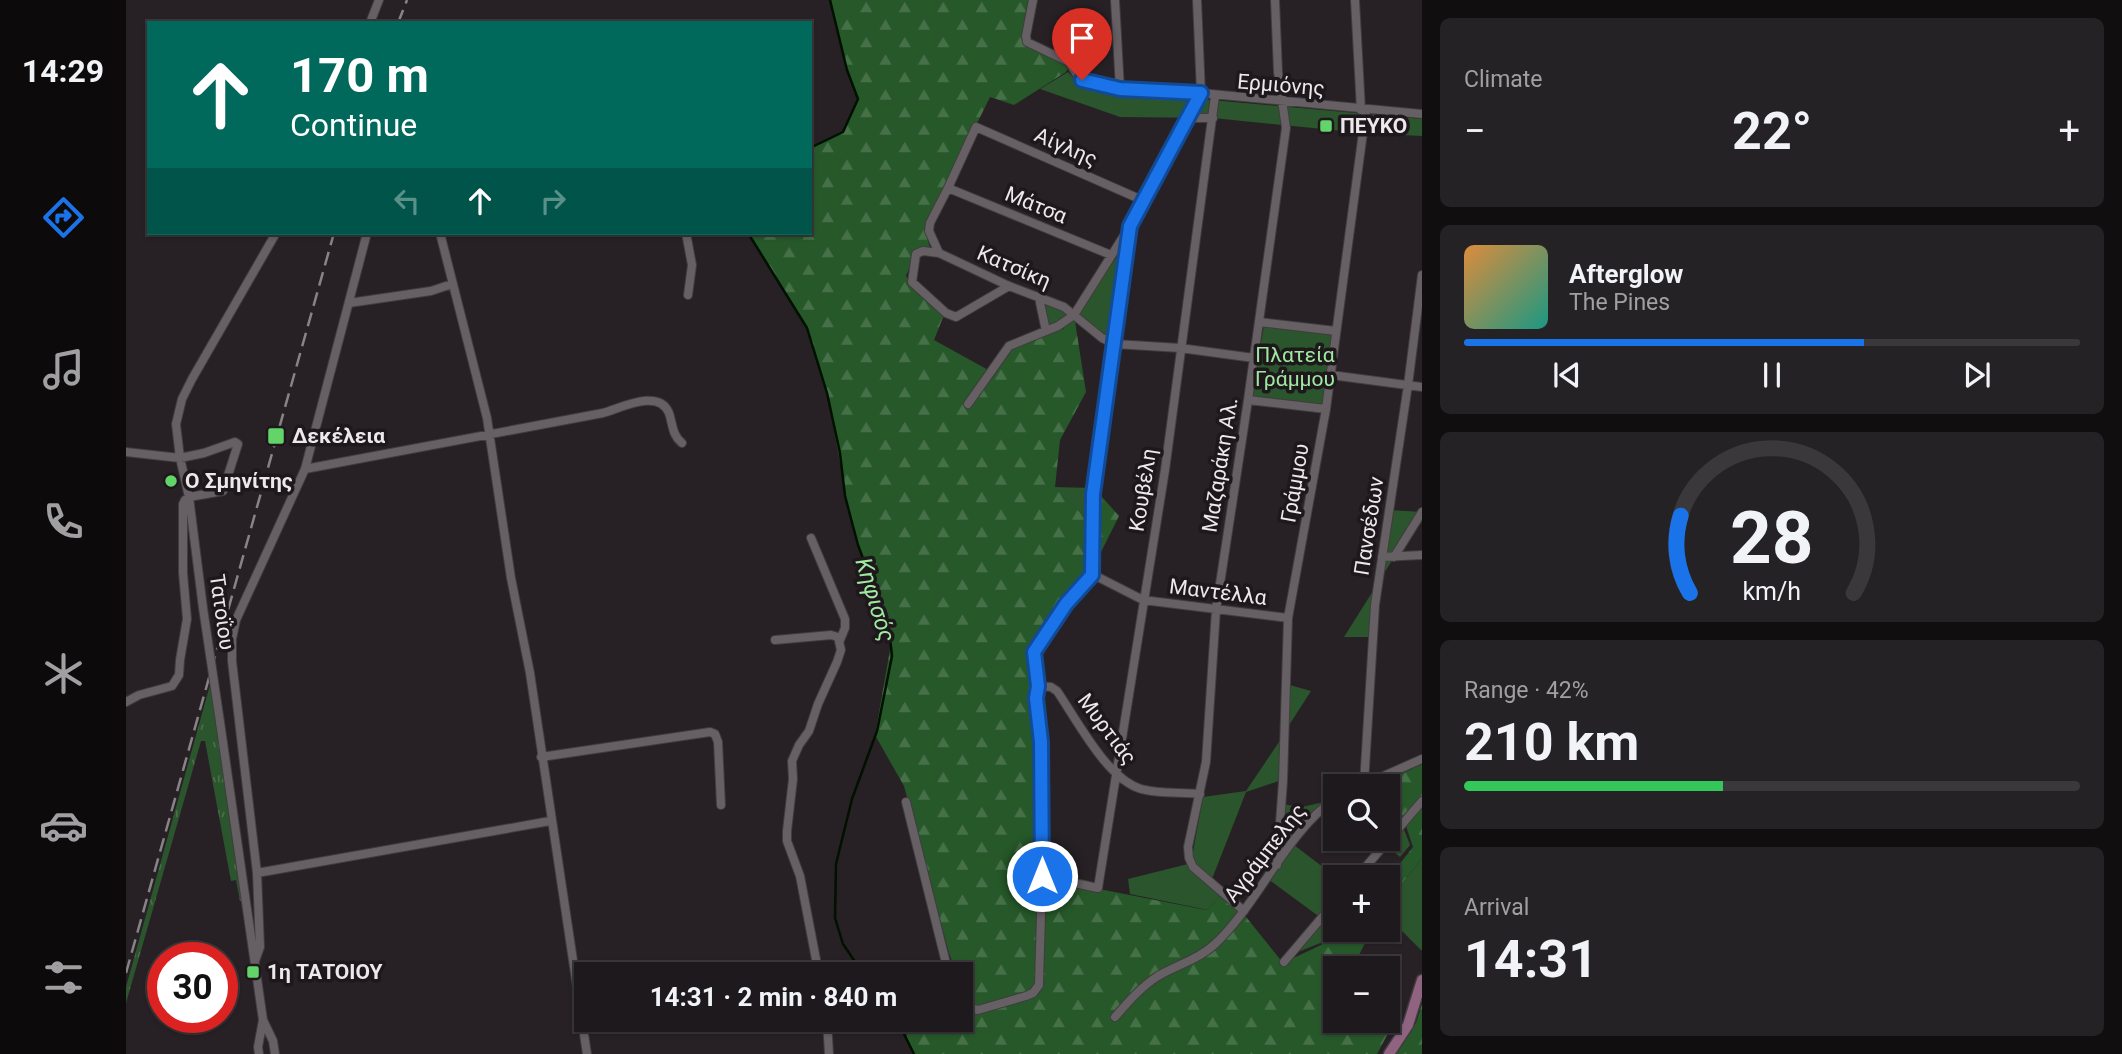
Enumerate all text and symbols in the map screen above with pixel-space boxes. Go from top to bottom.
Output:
pin [1052,8,1112,80]
icon: arrive [1063,19,1101,57]
text: 170 m [290,47,429,104]
icon: ahead [175,49,266,140]
text: 14:29 [22,52,104,90]
text: Climate [1464,66,1543,93]
street label: Ερμιόνης [1236,69,1326,101]
text: 22° [1732,101,1812,162]
text: Continue [290,106,417,144]
text: − [1464,109,1486,153]
text: + [2058,109,2080,153]
place label: ΠΕΥΚΟ [1340,114,1407,138]
marker: ΠΕΥΚΟ [1318,118,1334,134]
street label: Αίγλης [1031,123,1101,171]
icon: left [388,182,426,220]
icon: ahead [461,182,499,220]
icon: right [534,182,572,220]
street label: Μάτσα [1002,182,1071,228]
icon: directions [39,193,88,242]
street label: Κατσίκη [974,241,1054,293]
text: Afterglow [1569,259,1683,289]
text: The Pines [1569,289,1670,316]
park label: Πλατεία Γράμμου [1255,343,1335,391]
icon: music [39,345,88,394]
icon: previous [1548,356,1586,394]
icon: pause [1753,356,1791,394]
icon: next [1958,356,1996,394]
street label: Μαζαράκη Αλ. [1197,396,1243,534]
place label: Δεκέλεια [292,424,385,448]
marker: Δεκέλεια [266,426,286,446]
street label: Γράμμου [1276,442,1314,524]
street label: Κουβέλη [1125,447,1161,533]
place label: Ο Σμηνίτης [185,469,293,493]
marker: Ο Σμηνίτης [163,473,179,489]
street label: Πανσέδων [1349,475,1389,577]
text: 28 [1730,495,1814,581]
icon: phone [39,497,88,546]
water label: Κηφισός [849,555,901,645]
street label: Τατοΐου [205,573,239,651]
street label: Μαντέλλα [1168,574,1268,610]
text: km/h [1743,577,1801,606]
icon: climate [39,649,88,698]
text: Range · 42% [1464,677,1589,704]
street label: Μυρτιάς [1073,689,1141,769]
text: 210 km [1464,712,1639,773]
map controls [1323,774,1400,1033]
button: search [1323,774,1400,851]
street label: Αγράμπελης [1219,799,1311,907]
icon: car [39,801,88,850]
position arrow [1005,839,1079,913]
button: + [1323,865,1400,942]
text: Arrival [1464,894,1529,921]
text: 14:31 [1464,929,1598,990]
speed limit sign: 30 [147,942,238,1033]
icon: filters [39,953,88,1002]
button: − [1323,956,1400,1033]
place label: 1η ΤΑΤΟΙΟΥ [267,960,383,984]
marker: 1η ΤΑΤΟΙΟΥ [245,964,261,980]
text: 14:31 · 2 min · 840 m [650,982,897,1012]

